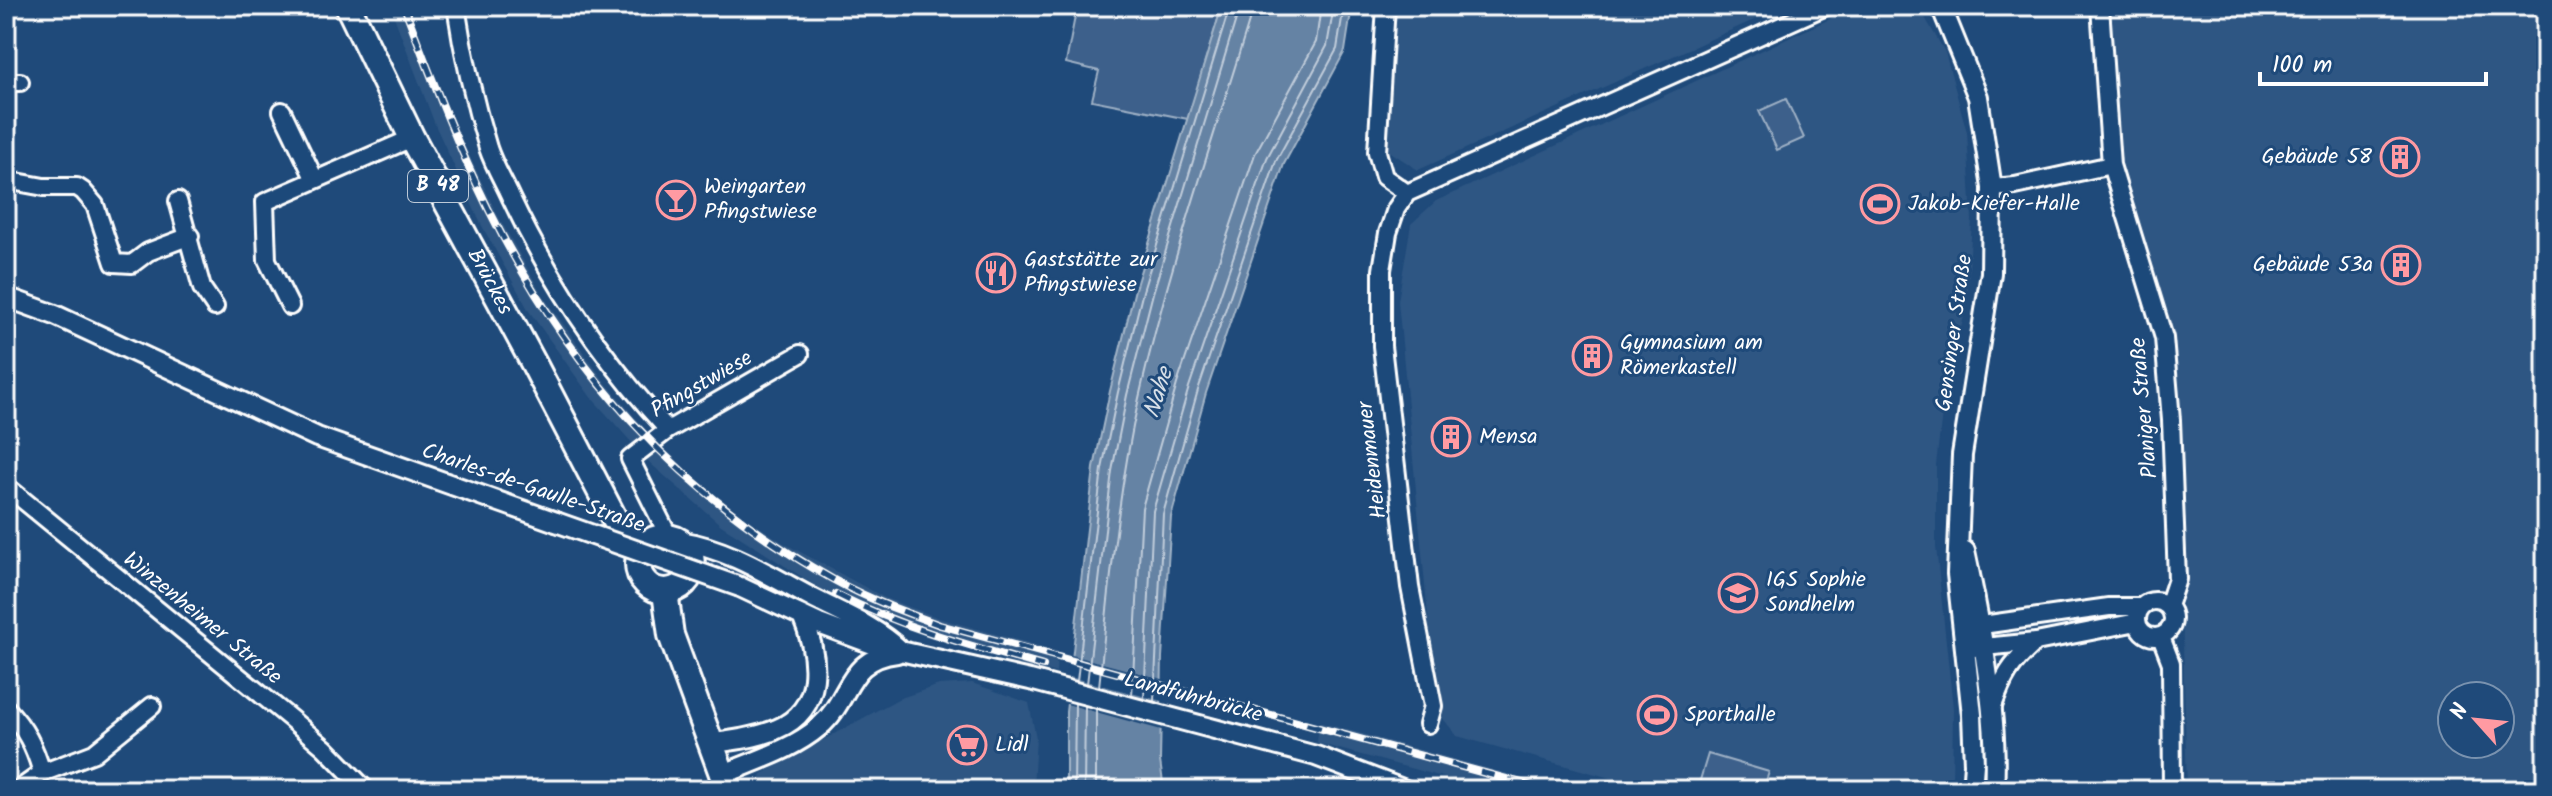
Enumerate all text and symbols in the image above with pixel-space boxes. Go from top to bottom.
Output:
scale bar [2260,36,2486,86]
text: 100 m [2272,46,2332,85]
building icon: Gebäude 58 [2379,136,2421,178]
place label: Gebäude 58 [2261,140,2373,175]
road number: B 48 [408,170,468,202]
place label: Weingarten Pfingstwiese [704,170,817,230]
bar icon: Weingarten Pfingstwiese [655,179,697,221]
sports icon: Jakob-Kiefer-Halle [1859,183,1901,225]
place label: Jakob-Kiefer-Halle [1908,187,2080,222]
street label: Brückes [457,242,522,322]
place label: Gaststätte zur Pfingstwiese [1024,243,1159,303]
building icon: Gebäude 53a [2380,244,2422,286]
place label: Gebäude 53a [2253,248,2373,283]
restaurant icon: Gaststätte zur Pfingstwiese [975,252,1017,294]
street label: Gensinger Straße [1927,252,1983,414]
place label: Gymnasium am Römerkastell [1620,326,1763,386]
building icon: Gymnasium am Römerkastell [1571,335,1613,377]
street label: Planiger Straße [2121,336,2169,480]
street label: Pfingstwiese [644,342,760,428]
water label: Nahe [1133,361,1186,423]
street label: Heidenmauer [1348,398,1398,521]
building icon: Mensa [1430,416,1472,458]
place label: Mensa [1479,420,1538,455]
street label: Charles-de-Gaulle-Straße [417,434,649,544]
street label: Winzenheimer Straße [115,544,289,694]
place label: IGS Sophie Sondhelm [1766,563,1866,623]
school or university icon: IGS Sophie Sondhelm [1717,572,1759,614]
street label: Landfuhrbrücke [1120,663,1266,733]
north arrow [2436,680,2516,760]
sports icon: Sporthalle [1636,694,1678,736]
place label: Sporthalle [1685,698,1776,733]
text: N [2442,698,2479,726]
supermarket icon: Lidl [946,724,988,766]
place label: Lidl [995,728,1029,763]

